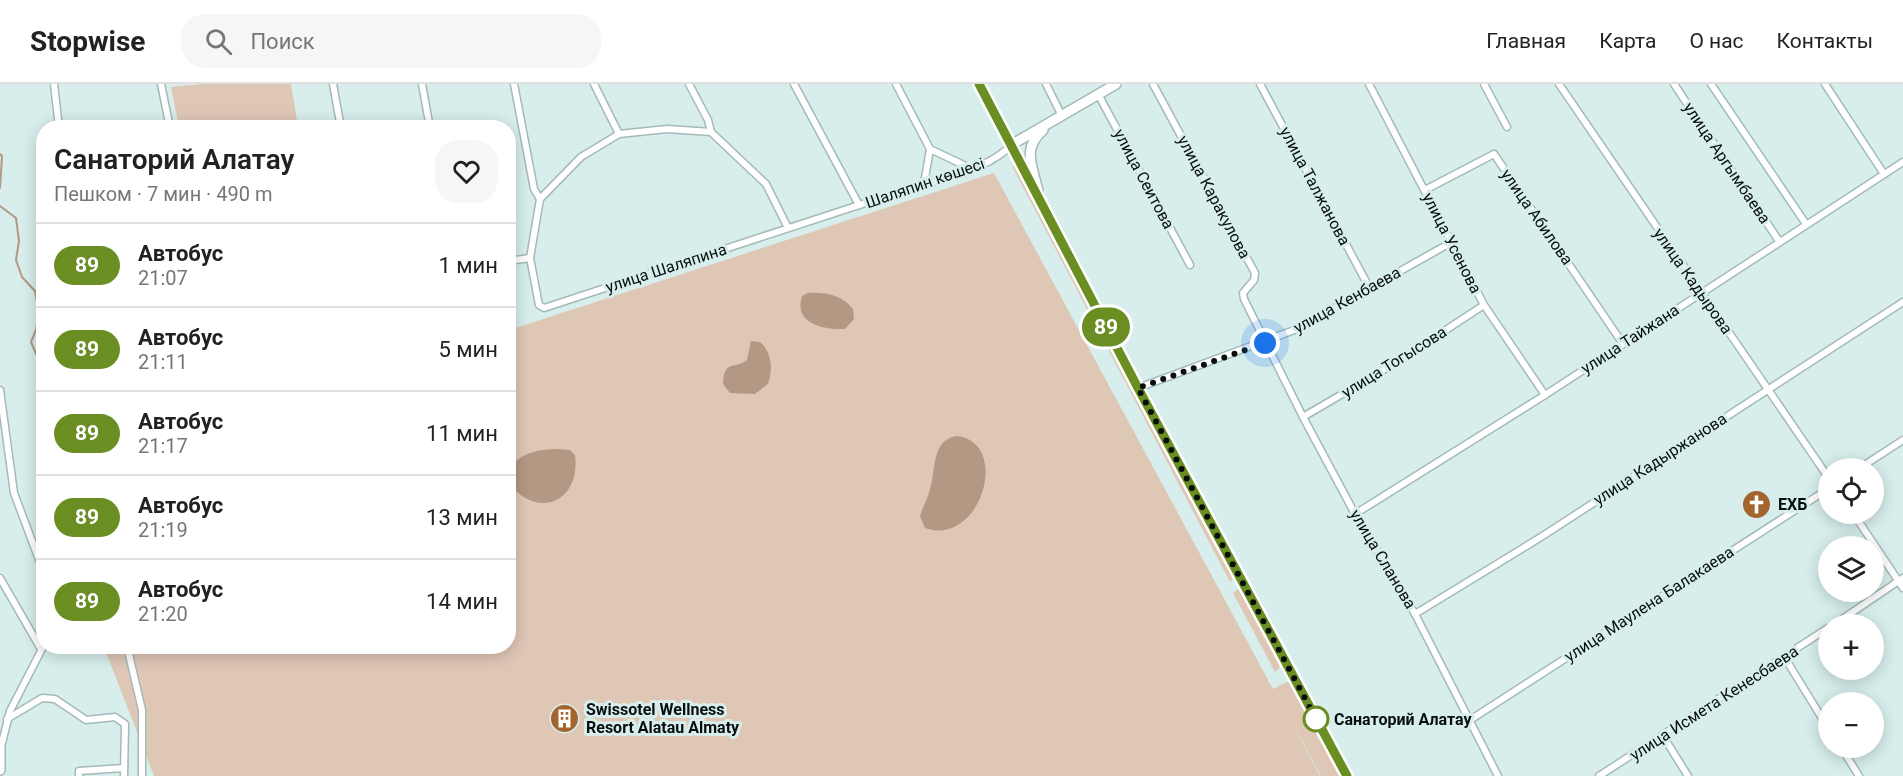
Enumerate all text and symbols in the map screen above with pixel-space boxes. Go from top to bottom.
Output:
search box [181,14,601,68]
text: Stopwise [30,25,145,58]
icon: search [202,25,235,58]
text: Поиск [250,29,315,54]
text: Главная [1486,29,1566,53]
text: Карта [1599,29,1656,53]
text: О нас [1689,29,1744,53]
text: Контакты [1777,29,1873,53]
street label: улица Аргымбаева [1679,99,1775,227]
street label: улица Талжанова [1276,124,1354,248]
street label: улица Сеитова [1110,126,1178,232]
street label: улица Каракулова [1174,132,1254,262]
button: heart [435,140,498,203]
text: Санаторий Алатау [54,143,294,176]
street label: Шаляпин көшесі [863,154,987,212]
street label: улица Абилова [1497,165,1577,269]
text: Пешком · 7 мин · 490 m [54,182,273,206]
street label: улица Усенова [1418,189,1486,297]
street label: улица Кадырова [1649,224,1737,338]
street label: улица Шаляпина [603,239,729,297]
text: Автобус [138,241,223,266]
text: 89 [75,253,99,277]
text: 1 мин [438,253,498,278]
street label: улица Кенбаева [1290,263,1404,337]
text: 21:07 [138,266,188,290]
street label: улица Тайжана [1577,300,1683,378]
line badge: 89 [1079,308,1133,346]
text: 89 [1094,315,1118,339]
street label: улица Тогысова [1338,322,1450,402]
text: Автобус [138,325,223,350]
your location [1250,328,1280,358]
text: 89 [75,337,99,361]
text: 5 мин [438,337,498,362]
text: 21:11 [138,350,188,374]
text: Автобус [138,409,223,434]
street label: улица Кадыржанова [1590,409,1730,509]
text: 89 [75,421,99,445]
text: 11 мин [426,421,498,446]
text: 21:17 [138,434,188,458]
map controls [1818,458,1884,758]
button: locate [1818,458,1884,524]
church icon: ЕХБ [1741,488,1773,520]
text: Автобус [138,493,223,518]
place label: ЕХБ [1778,495,1807,514]
text: 89 [75,505,99,529]
text: 13 мин [426,505,498,530]
street label: улица Сланова [1346,506,1420,612]
text: 21:19 [138,518,188,542]
button: layers [1818,536,1884,602]
street label: улица Маулена Балакаева [1561,542,1737,666]
text: Автобус [138,577,223,602]
text: 89 [75,589,99,613]
text: 14 мин [426,589,498,614]
text: 21:20 [138,602,188,626]
button: + [1818,614,1884,680]
street label: улица Исмета Кенесбаева [1626,641,1802,765]
button: − [1818,692,1884,758]
place label: Swissotel Wellness Resort Alatau Almaty [586,700,740,737]
building icon: Swissotel Wellness Resort Alatau Almaty [549,702,581,734]
marker: Санаторий Алатау [1303,706,1329,732]
place label: Санаторий Алатау [1334,710,1472,729]

